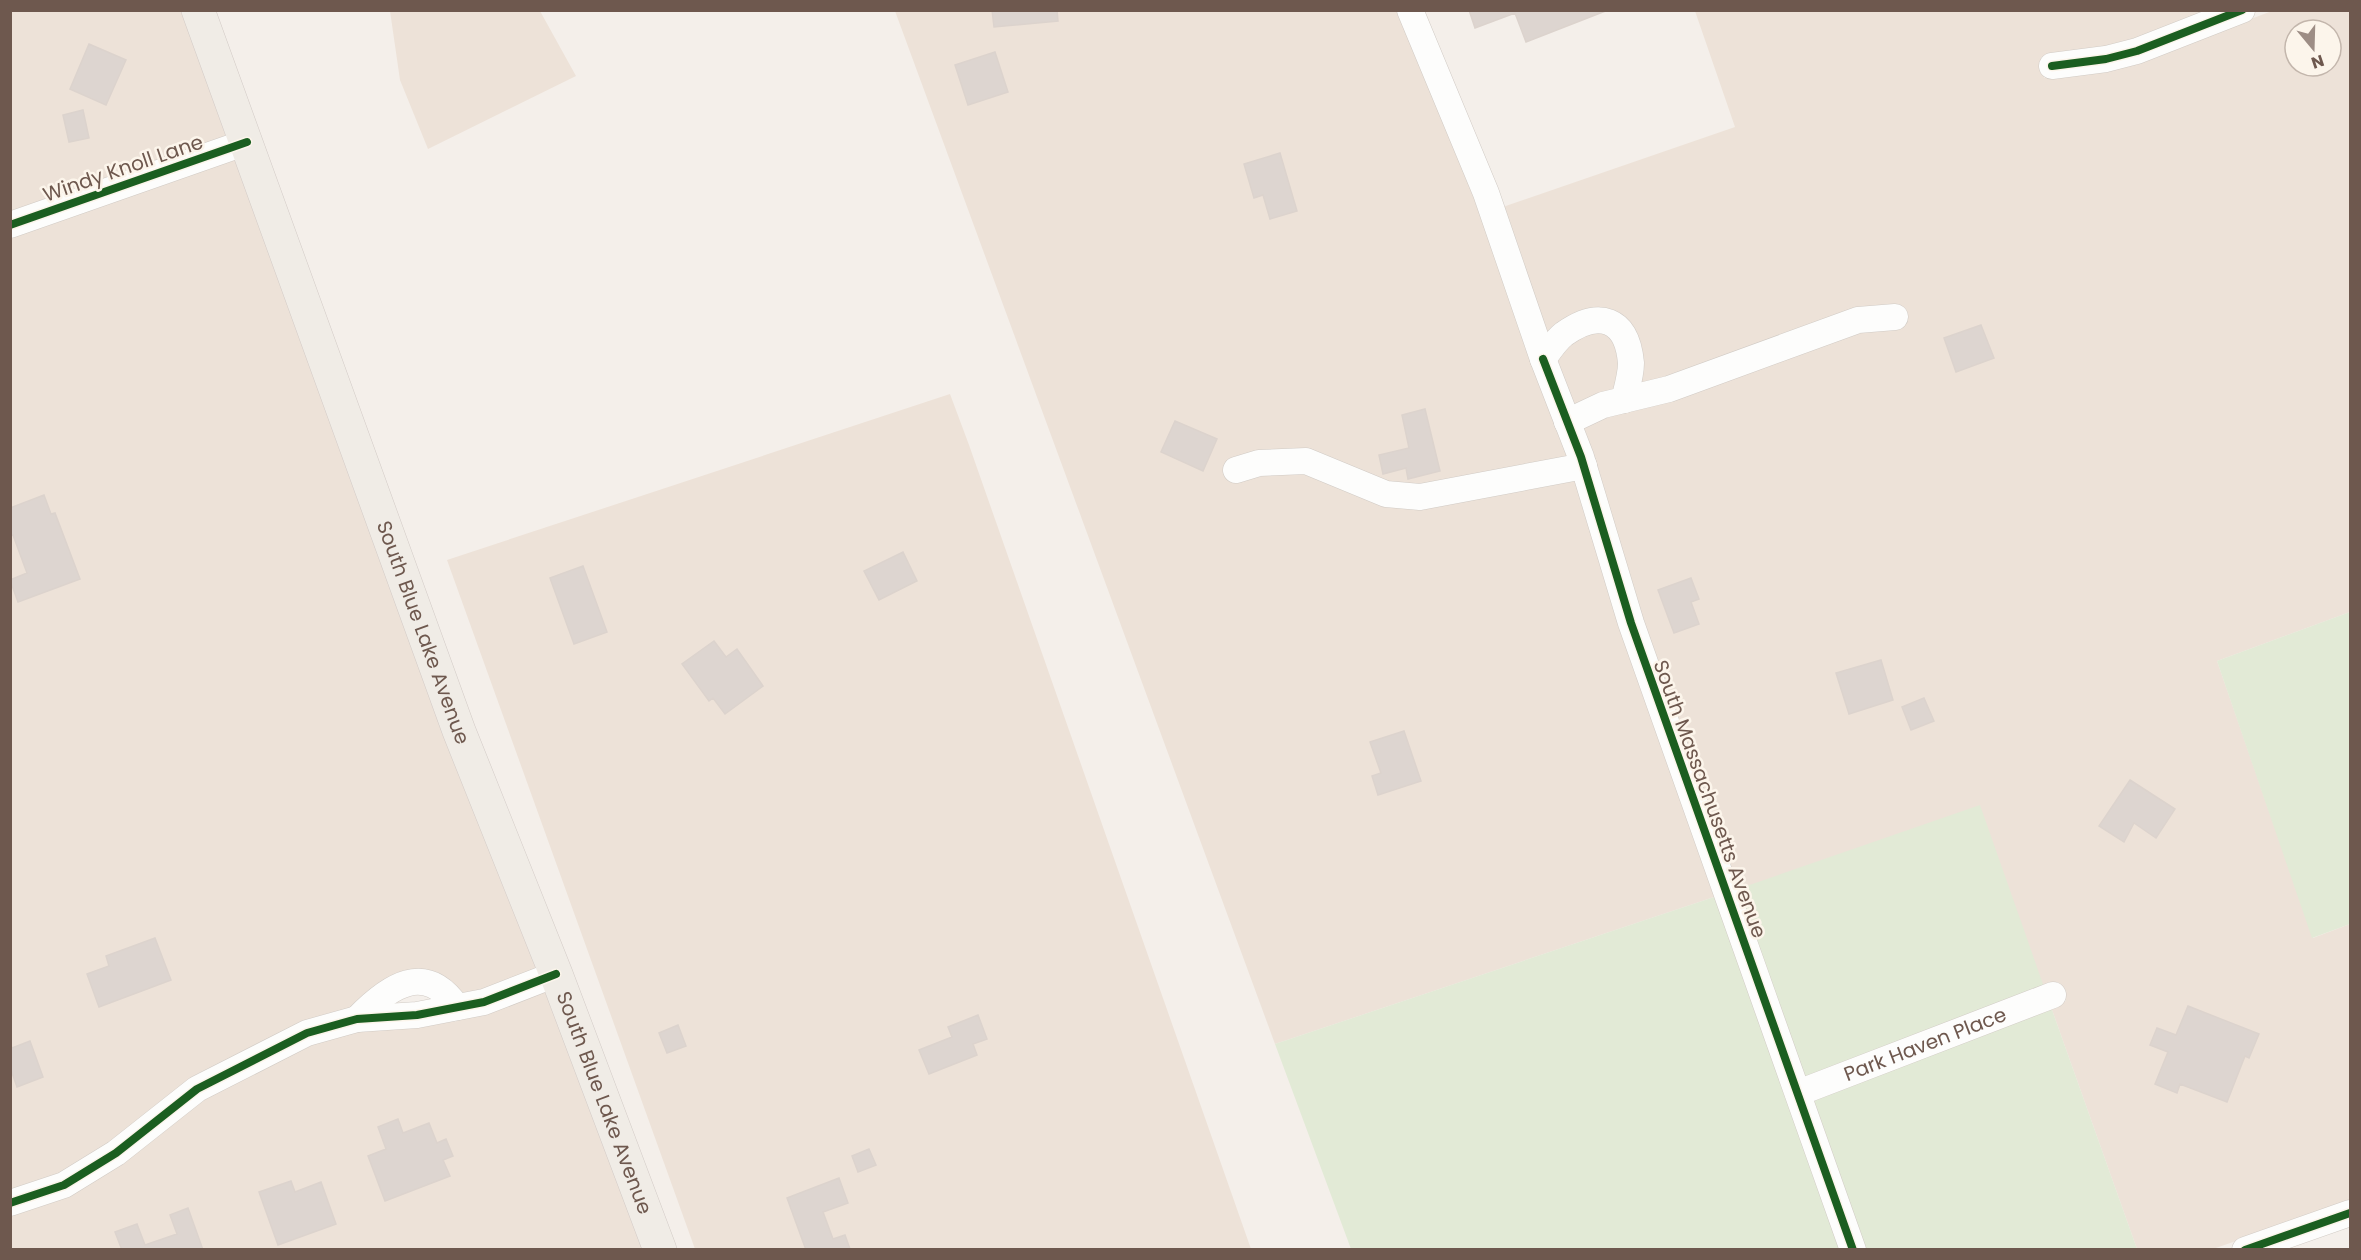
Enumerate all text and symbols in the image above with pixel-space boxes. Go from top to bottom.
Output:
north arrow [2283,18,2343,78]
text: N [2308,49,2327,75]
street label: Windy Knoll Lane [39,127,207,209]
street label: South Blue Lake Avenue [370,517,477,748]
street label: South Massachusetts Avenue [1647,656,1773,942]
street label: South Blue Lake Avenue [550,987,659,1218]
street label: Park Haven Place [1840,1000,2010,1088]

